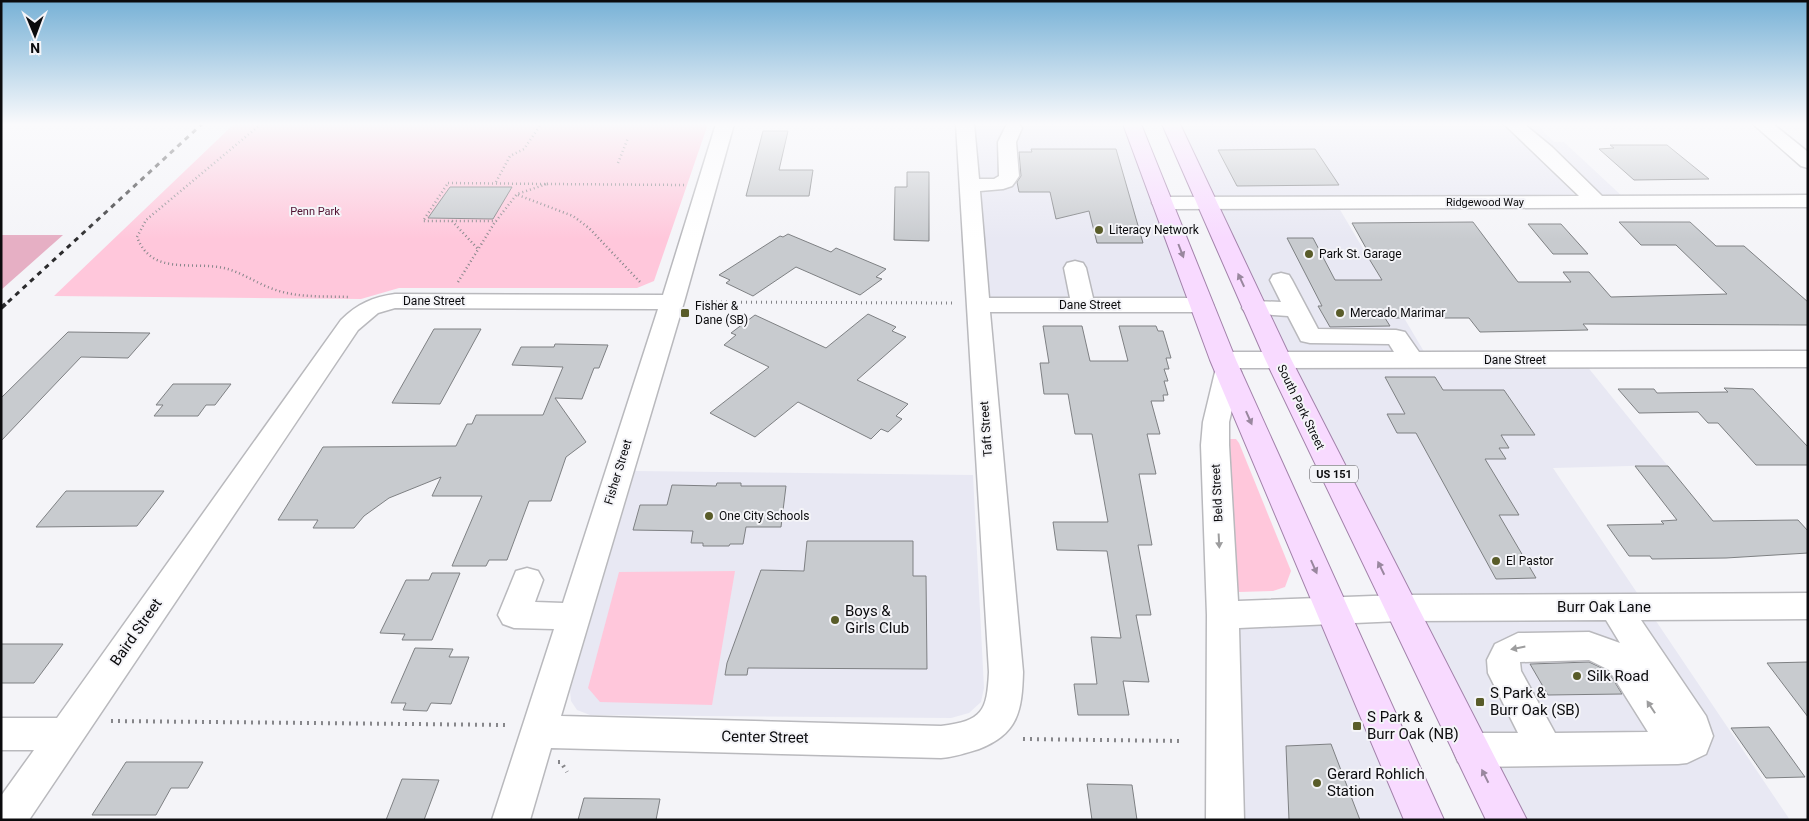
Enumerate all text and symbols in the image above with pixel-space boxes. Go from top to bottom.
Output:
north arrow [10,10,60,60]
text: N [30,40,40,56]
street label: Ridgewood Way [1446,196,1525,209]
park label: Penn Park [290,205,340,218]
place label: Literacy Network [1109,223,1200,237]
marker: Literacy Network [1093,224,1105,236]
one-way arrow [1177,244,1185,259]
place label: Park St. Garage [1319,247,1402,261]
marker: Park St. Garage [1303,248,1315,260]
one-way arrow [1237,273,1245,287]
street label: Dane Street [403,294,465,308]
street label: Dane Street [1059,298,1121,312]
place label: Fisher & Dane (SB) [695,299,748,327]
place label: Mercado Marimar [1350,306,1445,320]
marker: Fisher & Dane (SB) [679,307,691,319]
marker: Mercado Marimar [1334,307,1346,319]
street label: Dane Street [1484,353,1546,367]
street label: South Park Street [1274,362,1328,452]
street label: Taft Street [977,401,995,457]
one-way arrow [1245,411,1253,425]
street label: Fisher Street [601,438,635,506]
street label: Beld Street [1208,464,1226,522]
road number: US 151 [1310,466,1358,482]
place label: One City Schools [719,509,809,523]
marker: One City Schools [703,510,715,522]
one-way arrow [1216,534,1224,550]
place label: El Pastor [1506,554,1554,568]
marker: El Pastor [1490,555,1502,567]
one-way arrow [1311,560,1319,574]
one-way arrow [1377,561,1385,575]
street label: Baird Street [106,595,166,669]
street label: Burr Oak Lane [1557,598,1651,616]
place label: Boys & Girls Club [845,602,909,637]
marker: Boys & Girls Club [829,614,841,626]
one-way arrow [1510,645,1526,653]
place label: Silk Road [1587,667,1649,685]
marker: Silk Road [1571,670,1583,682]
place label: S Park & Burr Oak (SB) [1490,684,1580,719]
marker: S Park & Burr Oak (SB) [1474,696,1486,708]
one-way arrow [1647,700,1656,714]
place label: S Park & Burr Oak (NB) [1367,708,1459,743]
marker: S Park & Burr Oak (NB) [1351,720,1363,732]
street label: Center Street [721,727,809,747]
place label: Gerard Rohlich Station [1327,765,1425,800]
one-way arrow [1481,769,1489,783]
marker: Gerard Rohlich Station [1311,777,1323,789]

